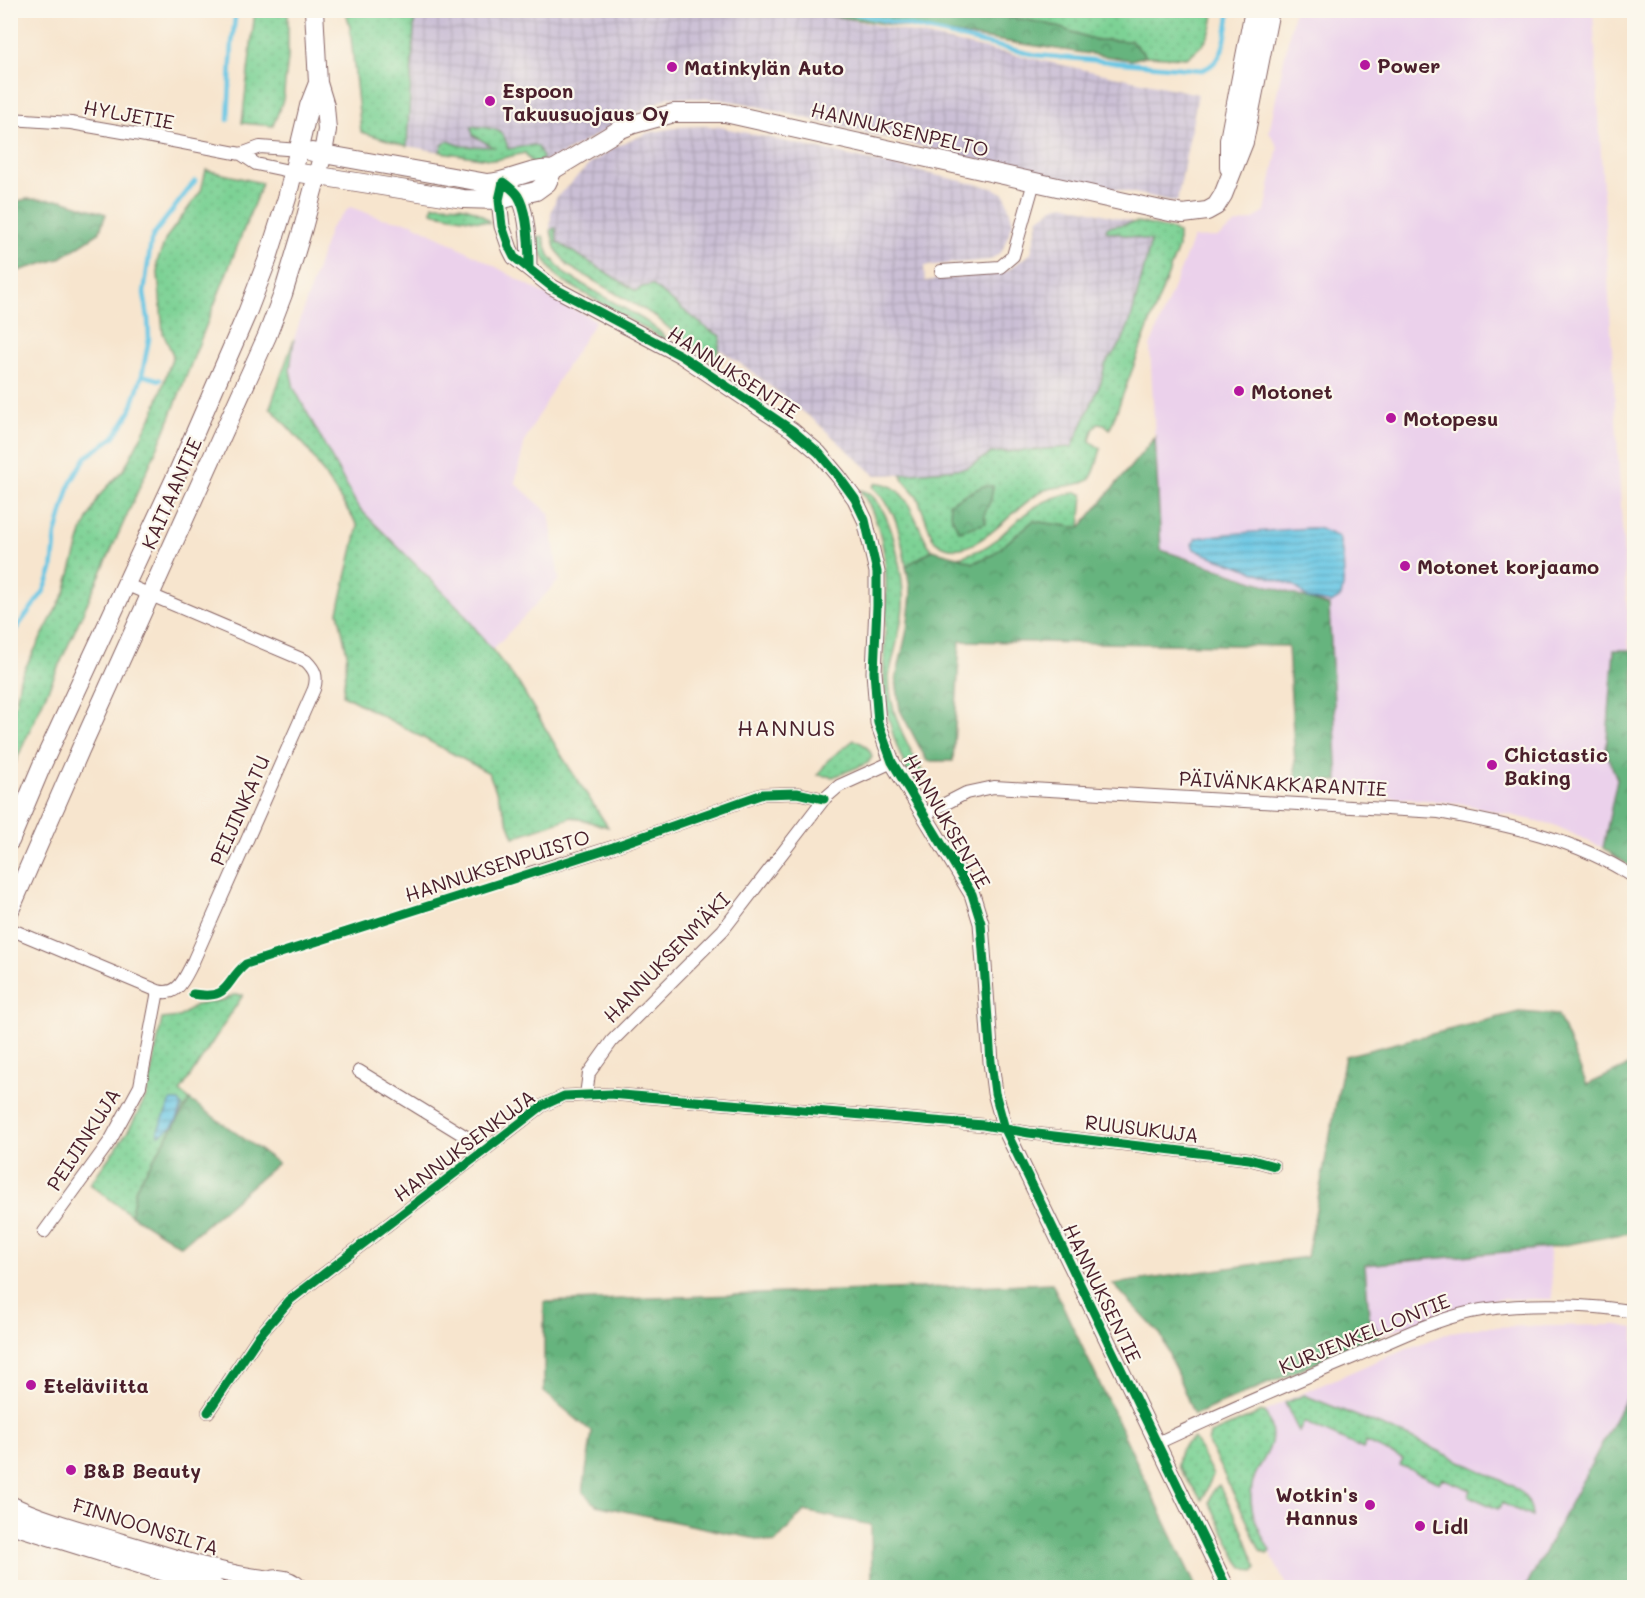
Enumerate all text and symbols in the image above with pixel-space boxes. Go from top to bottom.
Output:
place label: Power [1377,52,1441,78]
place label: Matinkylän Auto [684,54,844,80]
marker: Power [1358,58,1372,72]
marker: Matinkylän Auto [665,60,679,74]
place label: Espoon Takuusuojaus Oy [502,77,669,126]
street label: HYLJETIE [82,93,176,135]
marker: Espoon Takuusuojaus Oy [483,94,497,108]
street label: HANNUKSENPELTO [809,96,991,162]
street label: HANNUKSENTIE [663,320,805,424]
place label: Motonet [1251,378,1333,404]
marker: Motonet [1232,384,1246,398]
place label: Motopesu [1403,405,1498,431]
marker: Motopesu [1384,411,1398,425]
street label: KAITAANTIE [135,433,207,553]
place label: Motonet korjaamo [1417,553,1599,579]
marker: Motonet korjaamo [1398,559,1412,573]
district label: HANNUS [737,713,837,742]
place label: Chictastic Baking [1504,741,1608,790]
street label: HANNUKSENTIE [899,749,997,893]
street label: PEIJINKATU [203,751,275,869]
marker: Chictastic Baking [1485,758,1499,772]
street label: PÄIVÄNKAKKARANTIE [1178,765,1388,801]
street label: HANNUKSENPUISTO [401,823,593,907]
street label: HANNUKSENMÄKI [597,886,735,1028]
street label: PEIJINKUJA [40,1083,126,1195]
street label: HANNUKSENKUJA [388,1083,540,1207]
street label: RUUSUKUJA [1084,1108,1200,1148]
street label: HANNUKSENTIE [1058,1219,1148,1367]
street label: KURJENKELLONTIE [1275,1287,1453,1379]
place label: Eteläviitta [43,1372,149,1398]
marker: Eteläviitta [24,1378,38,1392]
place label: B&B Beauty [83,1457,201,1483]
marker: B&B Beauty [64,1463,78,1477]
place label: Wotkin's Hannus [1276,1481,1358,1530]
street label: FINNOONSILTA [70,1491,222,1561]
marker: Wotkin's Hannus [1363,1498,1377,1512]
place label: Lidl [1432,1513,1468,1539]
marker: Lidl [1413,1519,1427,1533]

